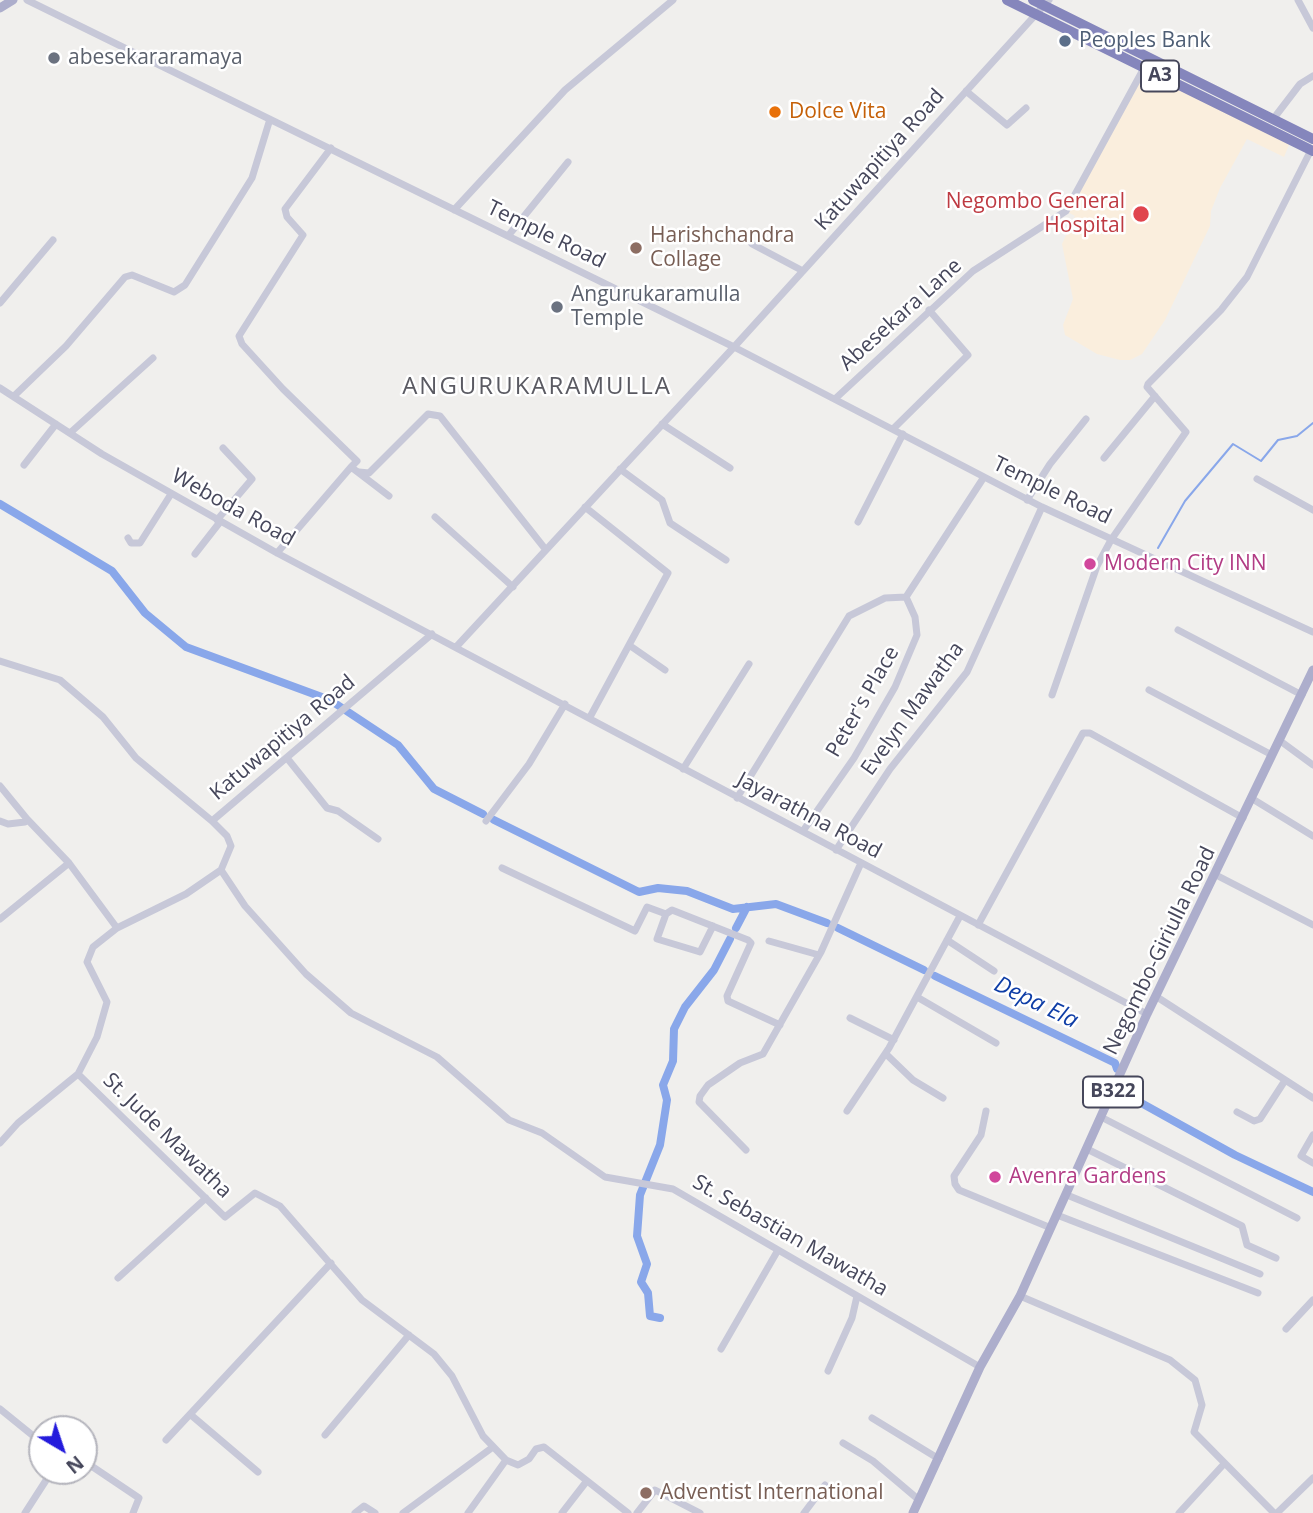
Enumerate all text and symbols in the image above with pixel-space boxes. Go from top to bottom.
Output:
place label: Peoples Bank [1079,28,1211,54]
marker: Peoples Bank [1057,33,1073,49]
place label: abesekararamaya [68,45,243,71]
marker: abesekararamaya [46,50,62,66]
road number: A3 [1141,60,1179,92]
street label: Katuwapitiya Road [810,84,950,236]
place label: Dolce Vita [789,99,886,125]
marker: Dolce Vita [767,104,783,120]
place label: Negombo General Hospital [946,189,1125,239]
street label: Temple Road [483,196,609,274]
marker: Negombo General Hospital [1131,204,1151,224]
place label: Harishchandra Collage [650,223,795,273]
marker: Harishchandra Collage [628,240,644,256]
street label: Abesekara Lane [835,254,967,376]
place label: Angurukaramulla Temple [571,282,740,332]
marker: Angurukaramulla Temple [549,299,565,315]
district label: ANGURUKARAMULLA [404,373,670,401]
street label: Temple Road [989,452,1115,530]
street label: Weboda Road [167,464,299,552]
place label: Modern City INN [1104,551,1267,577]
marker: Modern City INN [1082,556,1098,572]
street label: Evelyn Mawatha [856,637,970,781]
street label: Peter's Place [821,642,905,762]
street label: Katuwapitiya Road [205,670,361,806]
street label: Jayarathna Road [732,767,886,865]
street label: Negombo-Giriulla Road [1099,843,1221,1059]
water label: Depa Ela [990,971,1082,1035]
street label: St. Jude Mawatha [97,1068,237,1204]
road number: B322 [1083,1076,1143,1108]
place label: Avenra Gardens [1009,1164,1166,1190]
marker: Avenra Gardens [987,1169,1003,1185]
street label: St. Sebastian Mawatha [688,1170,892,1302]
north arrow [28,1415,98,1485]
text: N [61,1450,89,1480]
place label: Adventist International [660,1480,883,1506]
marker: Adventist International [638,1485,654,1501]

